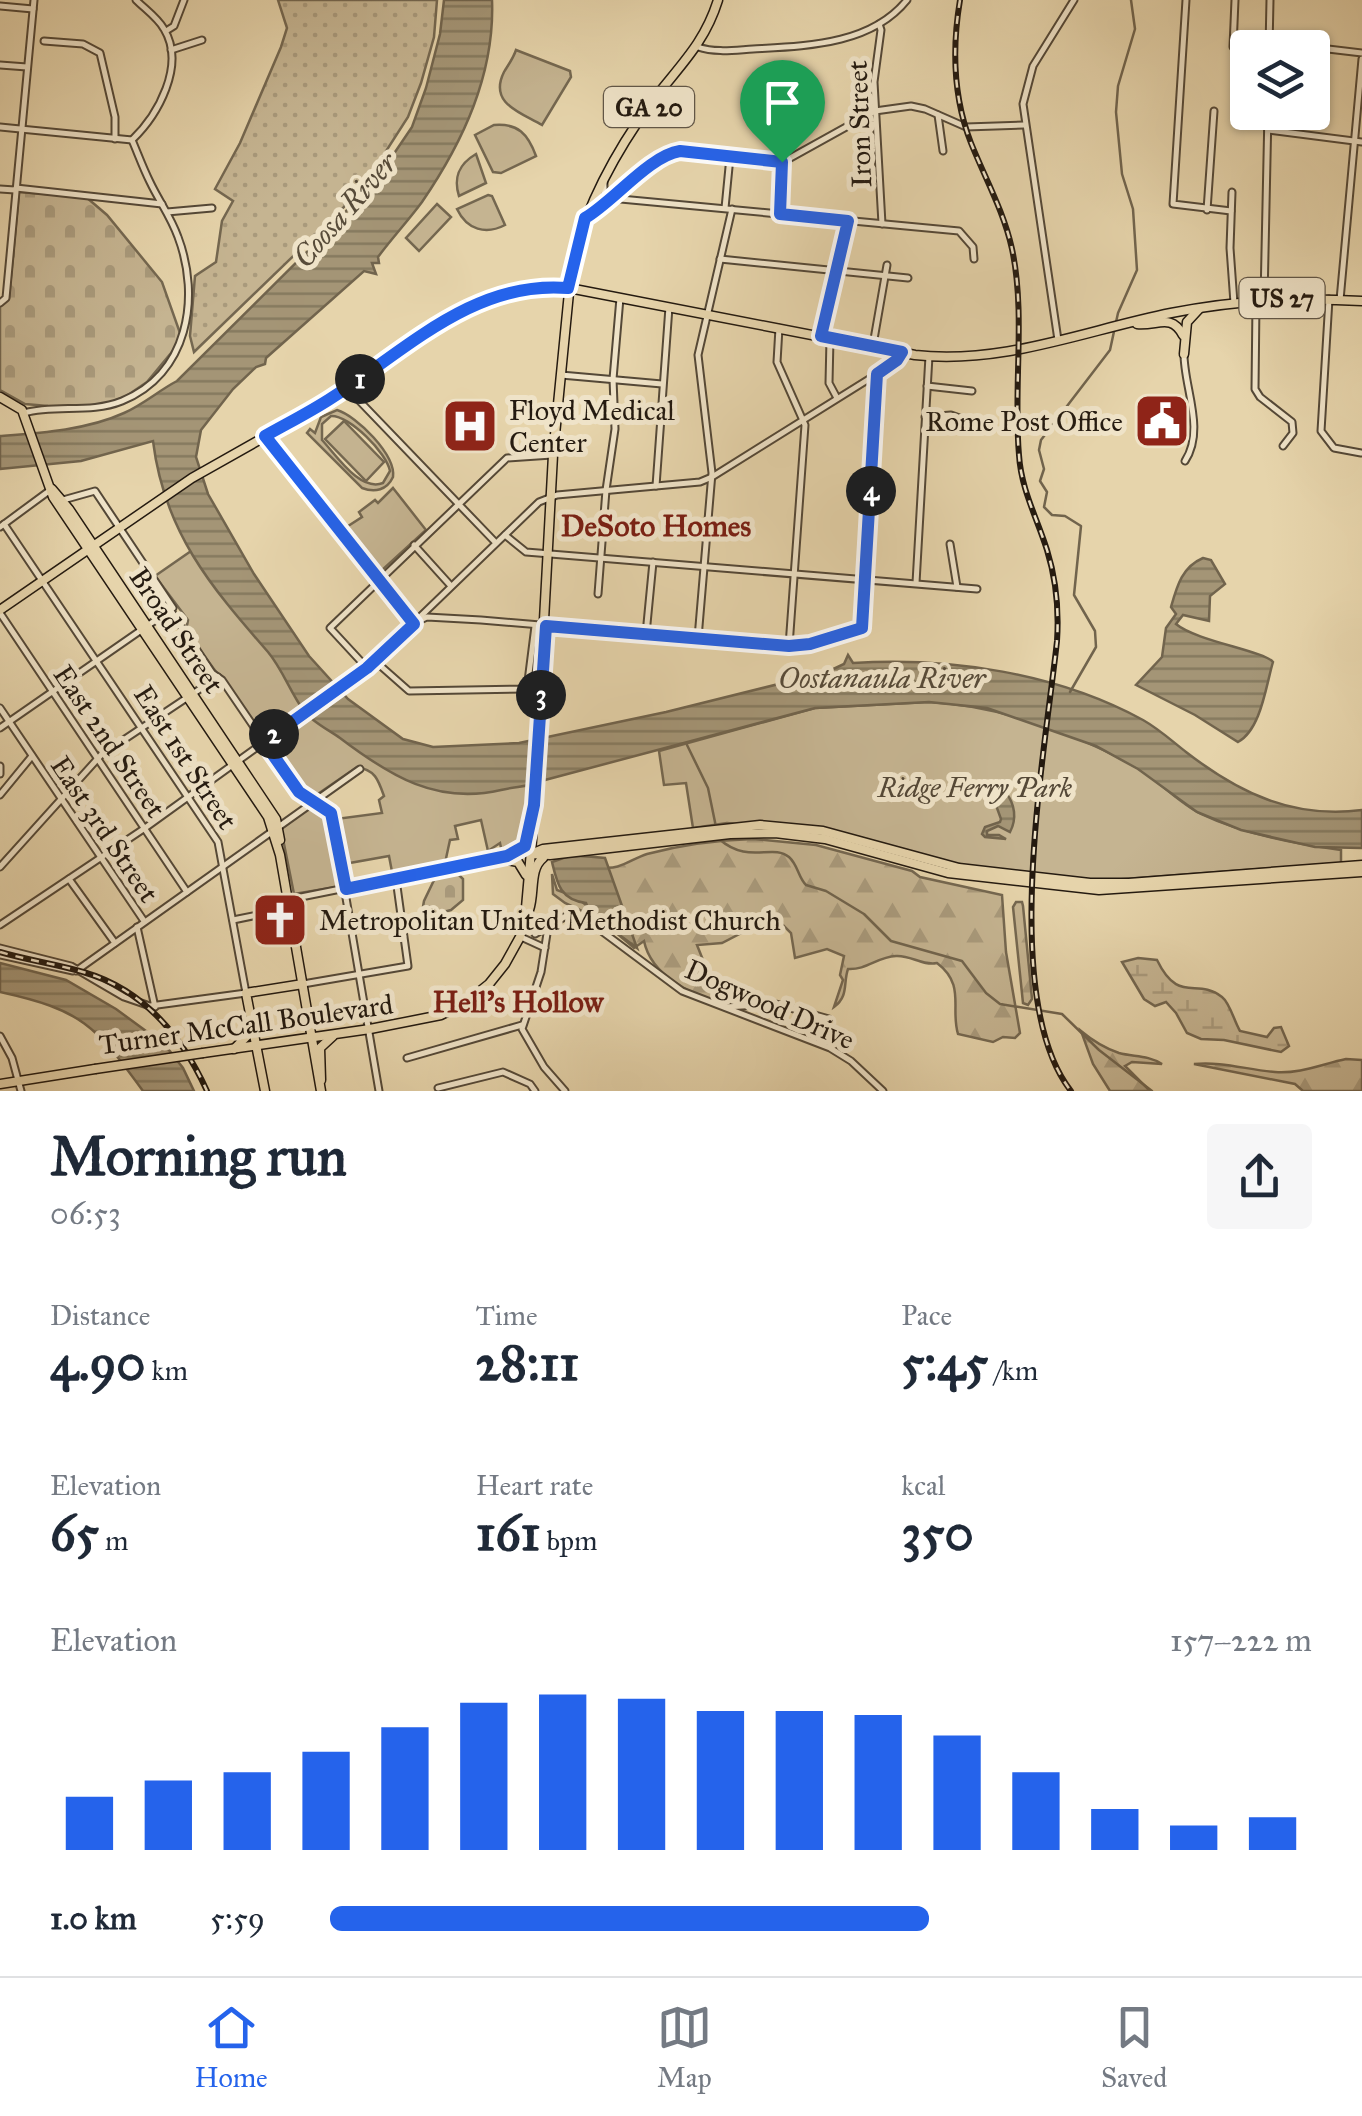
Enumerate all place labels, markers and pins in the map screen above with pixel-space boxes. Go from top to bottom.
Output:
pin [740,60,825,163]
pin: 1 [335,354,385,404]
public building icon: Rome Post Office [1132,391,1192,451]
place label: Floyd Medical Center [509,393,675,460]
hospital icon: Floyd Medical Center [440,396,500,456]
place label: Rome Post Office [925,404,1123,439]
pin: 4 [846,466,896,516]
pin: 3 [516,670,566,720]
pin: 2 [249,709,299,759]
church icon: Metropolitan United Methodist Church [250,890,310,950]
place label: Metropolitan United Methodist Church [319,903,781,938]

